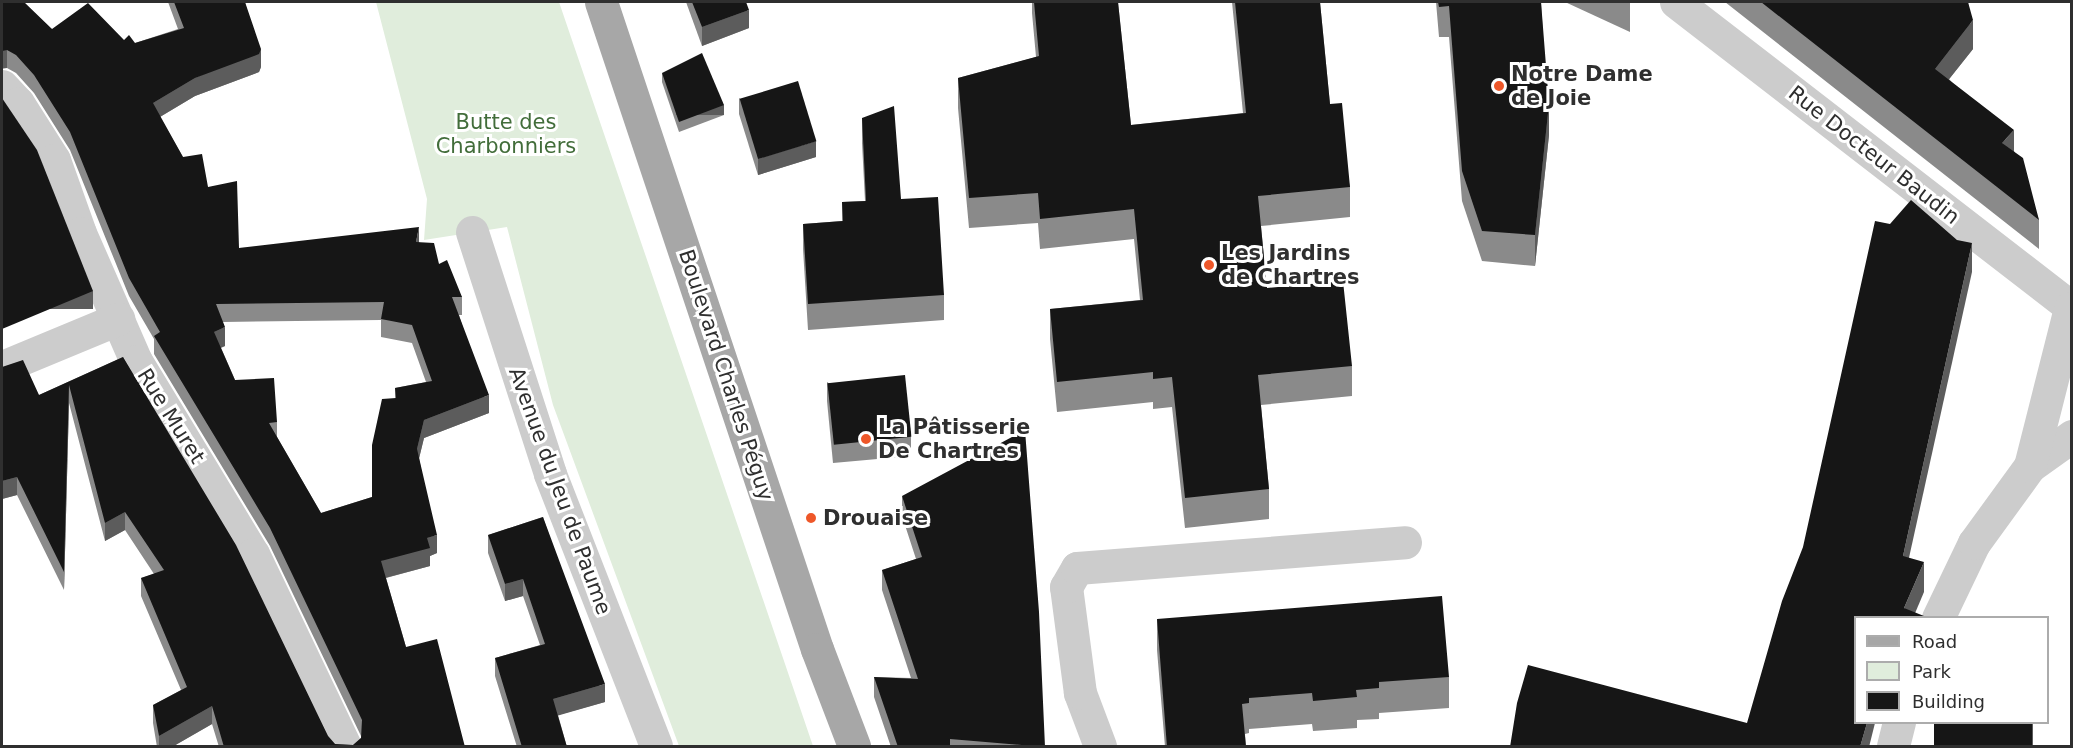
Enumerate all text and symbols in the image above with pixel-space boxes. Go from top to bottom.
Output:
place label: Notre Dame de Joie [1511,61,1653,111]
marker: Notre Dame de Joie [1492,79,1506,93]
street label: Rue Docteur Baudin [1784,80,1964,230]
park label: Butte des Charbonniers [436,109,576,159]
place label: Les Jardins de Chartres [1221,240,1360,290]
street label: Boulevard Charles Péguy [673,246,779,504]
marker: Les Jardins de Chartres [1202,258,1216,272]
street label: Rue Muret [132,364,210,468]
street label: Avenue du Jeu de Paume [503,364,617,618]
place label: La Pâtisserie De Chartres [878,414,1030,464]
marker: La Pâtisserie De Chartres [859,432,873,446]
place label: Drouaise [823,505,928,531]
marker: Drouaise [804,511,818,525]
legend [1854,616,2049,724]
text: Road [1912,631,1957,652]
text: Park [1912,661,1951,682]
text: Building [1912,691,1985,712]

